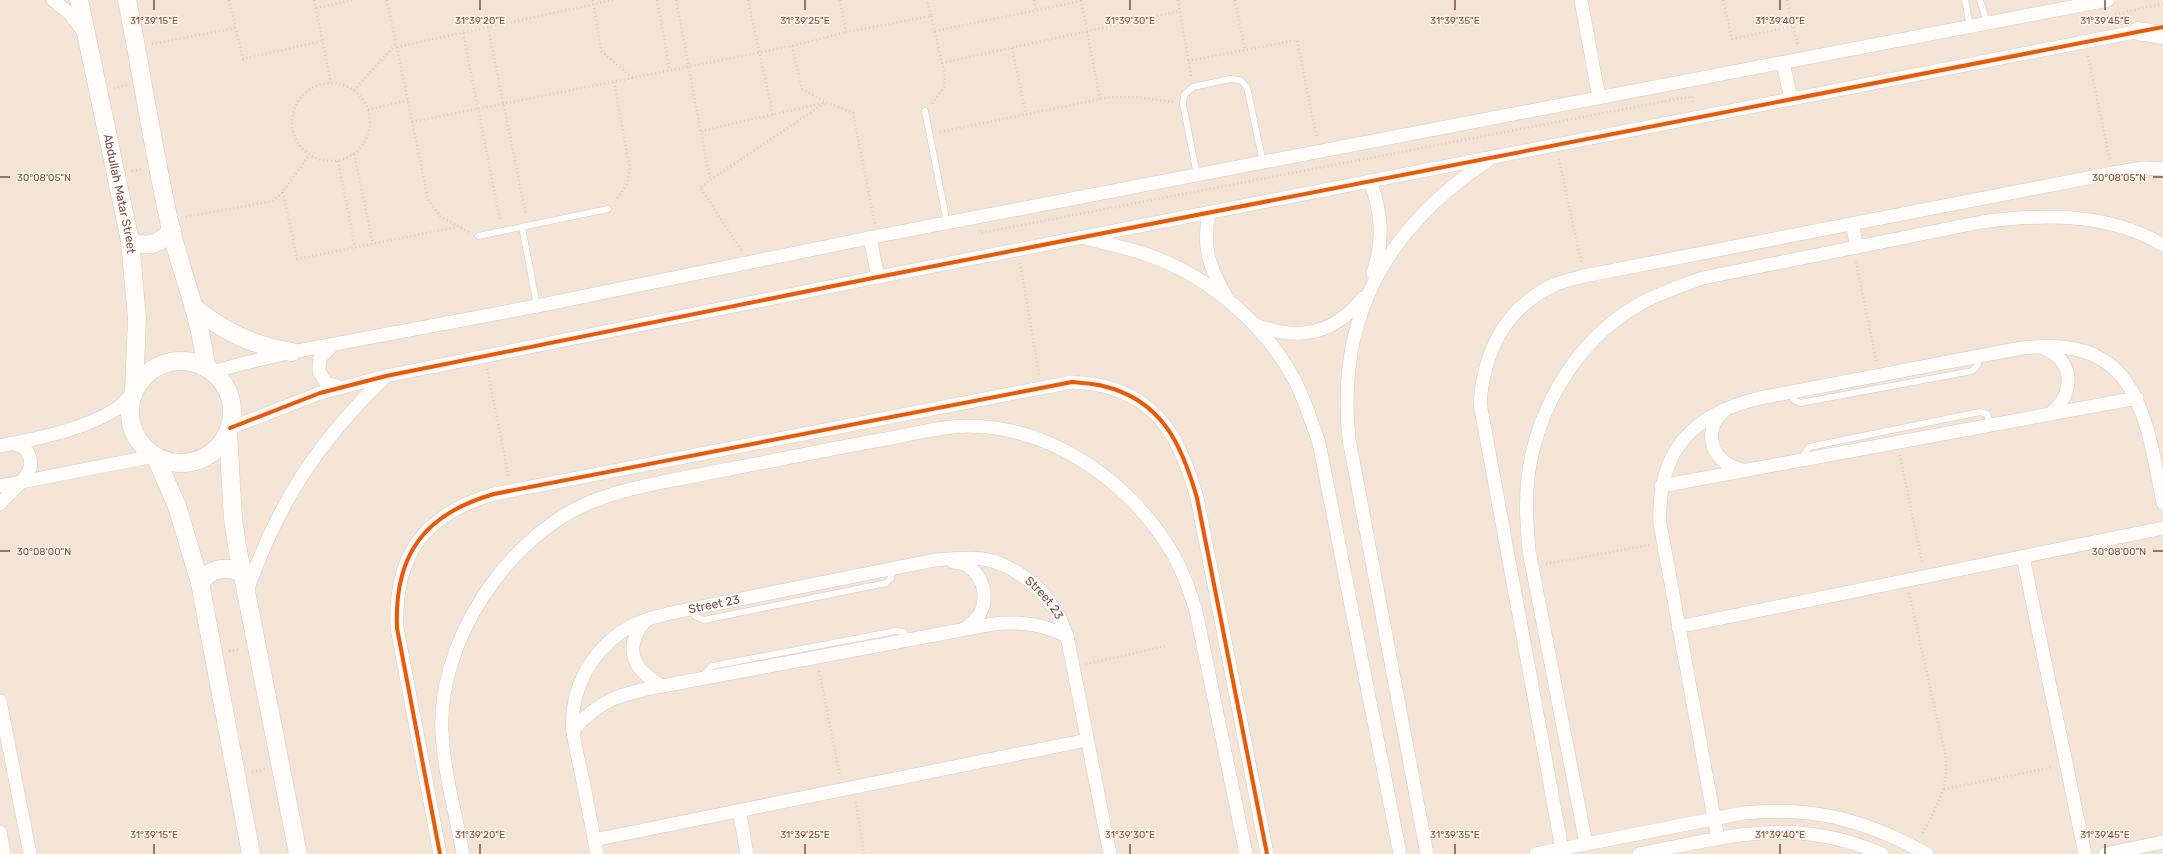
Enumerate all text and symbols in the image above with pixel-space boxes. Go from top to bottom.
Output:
text: 31°39'15"E [130,15,178,27]
text: 31°39'20"E [455,15,505,27]
text: 31°39'25"E [780,15,830,27]
text: 31°39'30"E [1105,15,1155,27]
text: 31°39'35"E [1430,15,1480,27]
text: 31°39'40"E [1755,15,1805,27]
text: 31°39'45"E [2080,15,2130,27]
street label: Abdullah Matar Street [101,133,138,254]
text: 30°08'05"N [17,172,71,184]
text: 30°08'05"N [2092,172,2146,184]
text: 30°08'00"N [17,546,71,558]
text: 30°08'00"N [2092,546,2146,558]
street label: Street 23 [1022,574,1066,621]
street label: Street 23 [687,592,741,616]
text: 31°39'15"E [130,829,178,841]
text: 31°39'20"E [455,829,505,841]
text: 31°39'25"E [780,829,830,841]
text: 31°39'30"E [1105,829,1155,841]
text: 31°39'35"E [1430,829,1480,841]
text: 31°39'40"E [1755,829,1805,841]
text: 31°39'45"E [2080,829,2130,841]

